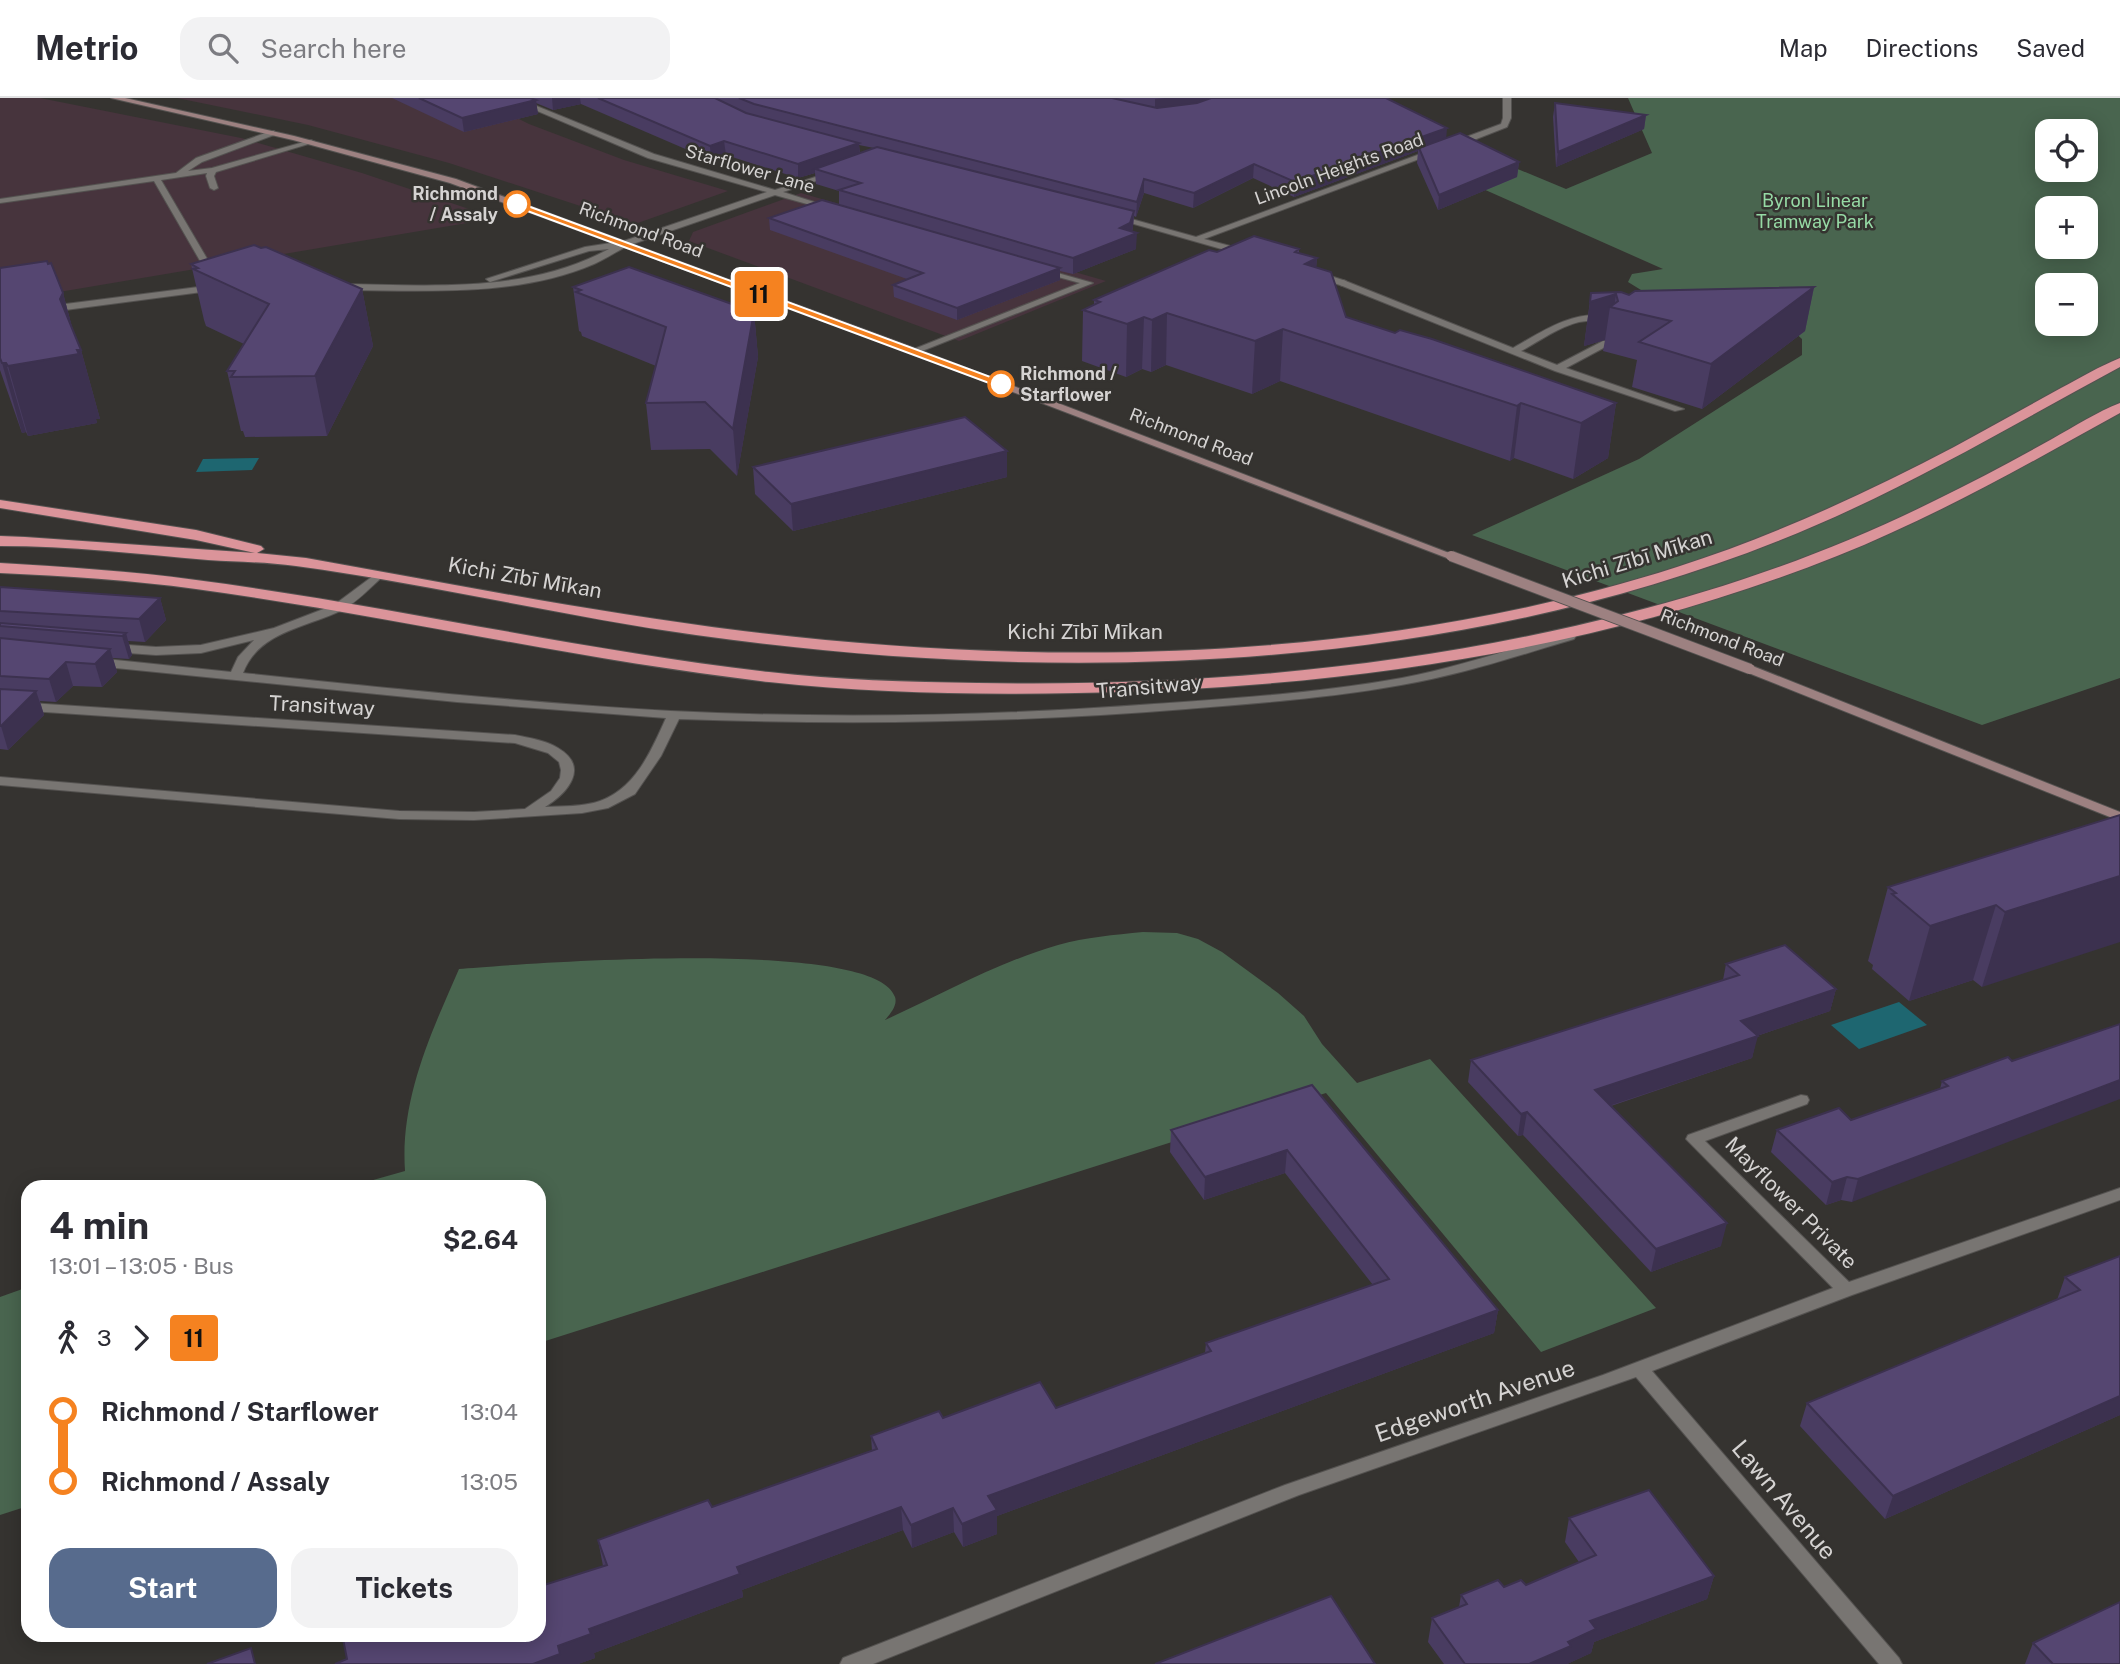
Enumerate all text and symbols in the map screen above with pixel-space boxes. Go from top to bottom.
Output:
search box [180,17,670,80]
text: Metrio [35,29,138,67]
icon: search [204,29,242,67]
text: Search here [260,33,406,64]
text: Map [1779,34,1828,62]
text: Directions [1866,34,1978,62]
text: Saved [2016,34,2085,62]
map controls [2035,119,2098,336]
button: locate [2035,119,2098,182]
street label: Lincoln Heights Road [1252,128,1426,209]
street label: Starflower Lane [683,140,817,197]
place label: Richmond / Assaly [412,183,498,225]
park label: Byron Linear Tramway Park [1756,190,1874,232]
marker: Richmond / Assaly [504,191,530,217]
button: + [2035,196,2098,259]
street label: Richmond Road [576,197,706,262]
line badge: 11 [728,271,790,317]
button: − [2035,273,2098,336]
text: 11 [749,280,769,308]
place label: Richmond / Starflower [1020,363,1117,405]
marker: Richmond / Starflower [988,371,1014,397]
street label: Richmond Road [1127,403,1256,470]
street label: Kichi Zībī Mīkan [1559,524,1715,593]
street label: Kichi Zībī Mīkan [446,552,604,603]
street label: Richmond Road [1658,604,1787,671]
street label: Kichi Zībī Mīkan [1007,619,1163,644]
street label: Transitway [1095,669,1203,704]
street label: Transitway [269,690,376,721]
street label: Mayflower Private [1720,1131,1863,1274]
text: 4 min [49,1203,149,1248]
text: $2.64 [443,1224,518,1255]
text: 13:01 – 13:05 · Bus [49,1252,234,1279]
icon: walk [49,1319,87,1357]
icon: forward [122,1319,160,1357]
text: 3 [97,1324,112,1351]
text: 11 [184,1324,204,1352]
street label: Edgeworth Avenue [1371,1353,1578,1447]
text: Richmond / Starflower [101,1396,379,1427]
text: 13:04 [460,1398,518,1425]
street label: Lawn Avenue [1727,1434,1843,1565]
text: Richmond / Assaly [101,1466,330,1497]
text: 13:05 [460,1468,518,1495]
button: Start [49,1548,277,1628]
button: Tickets [291,1548,518,1628]

